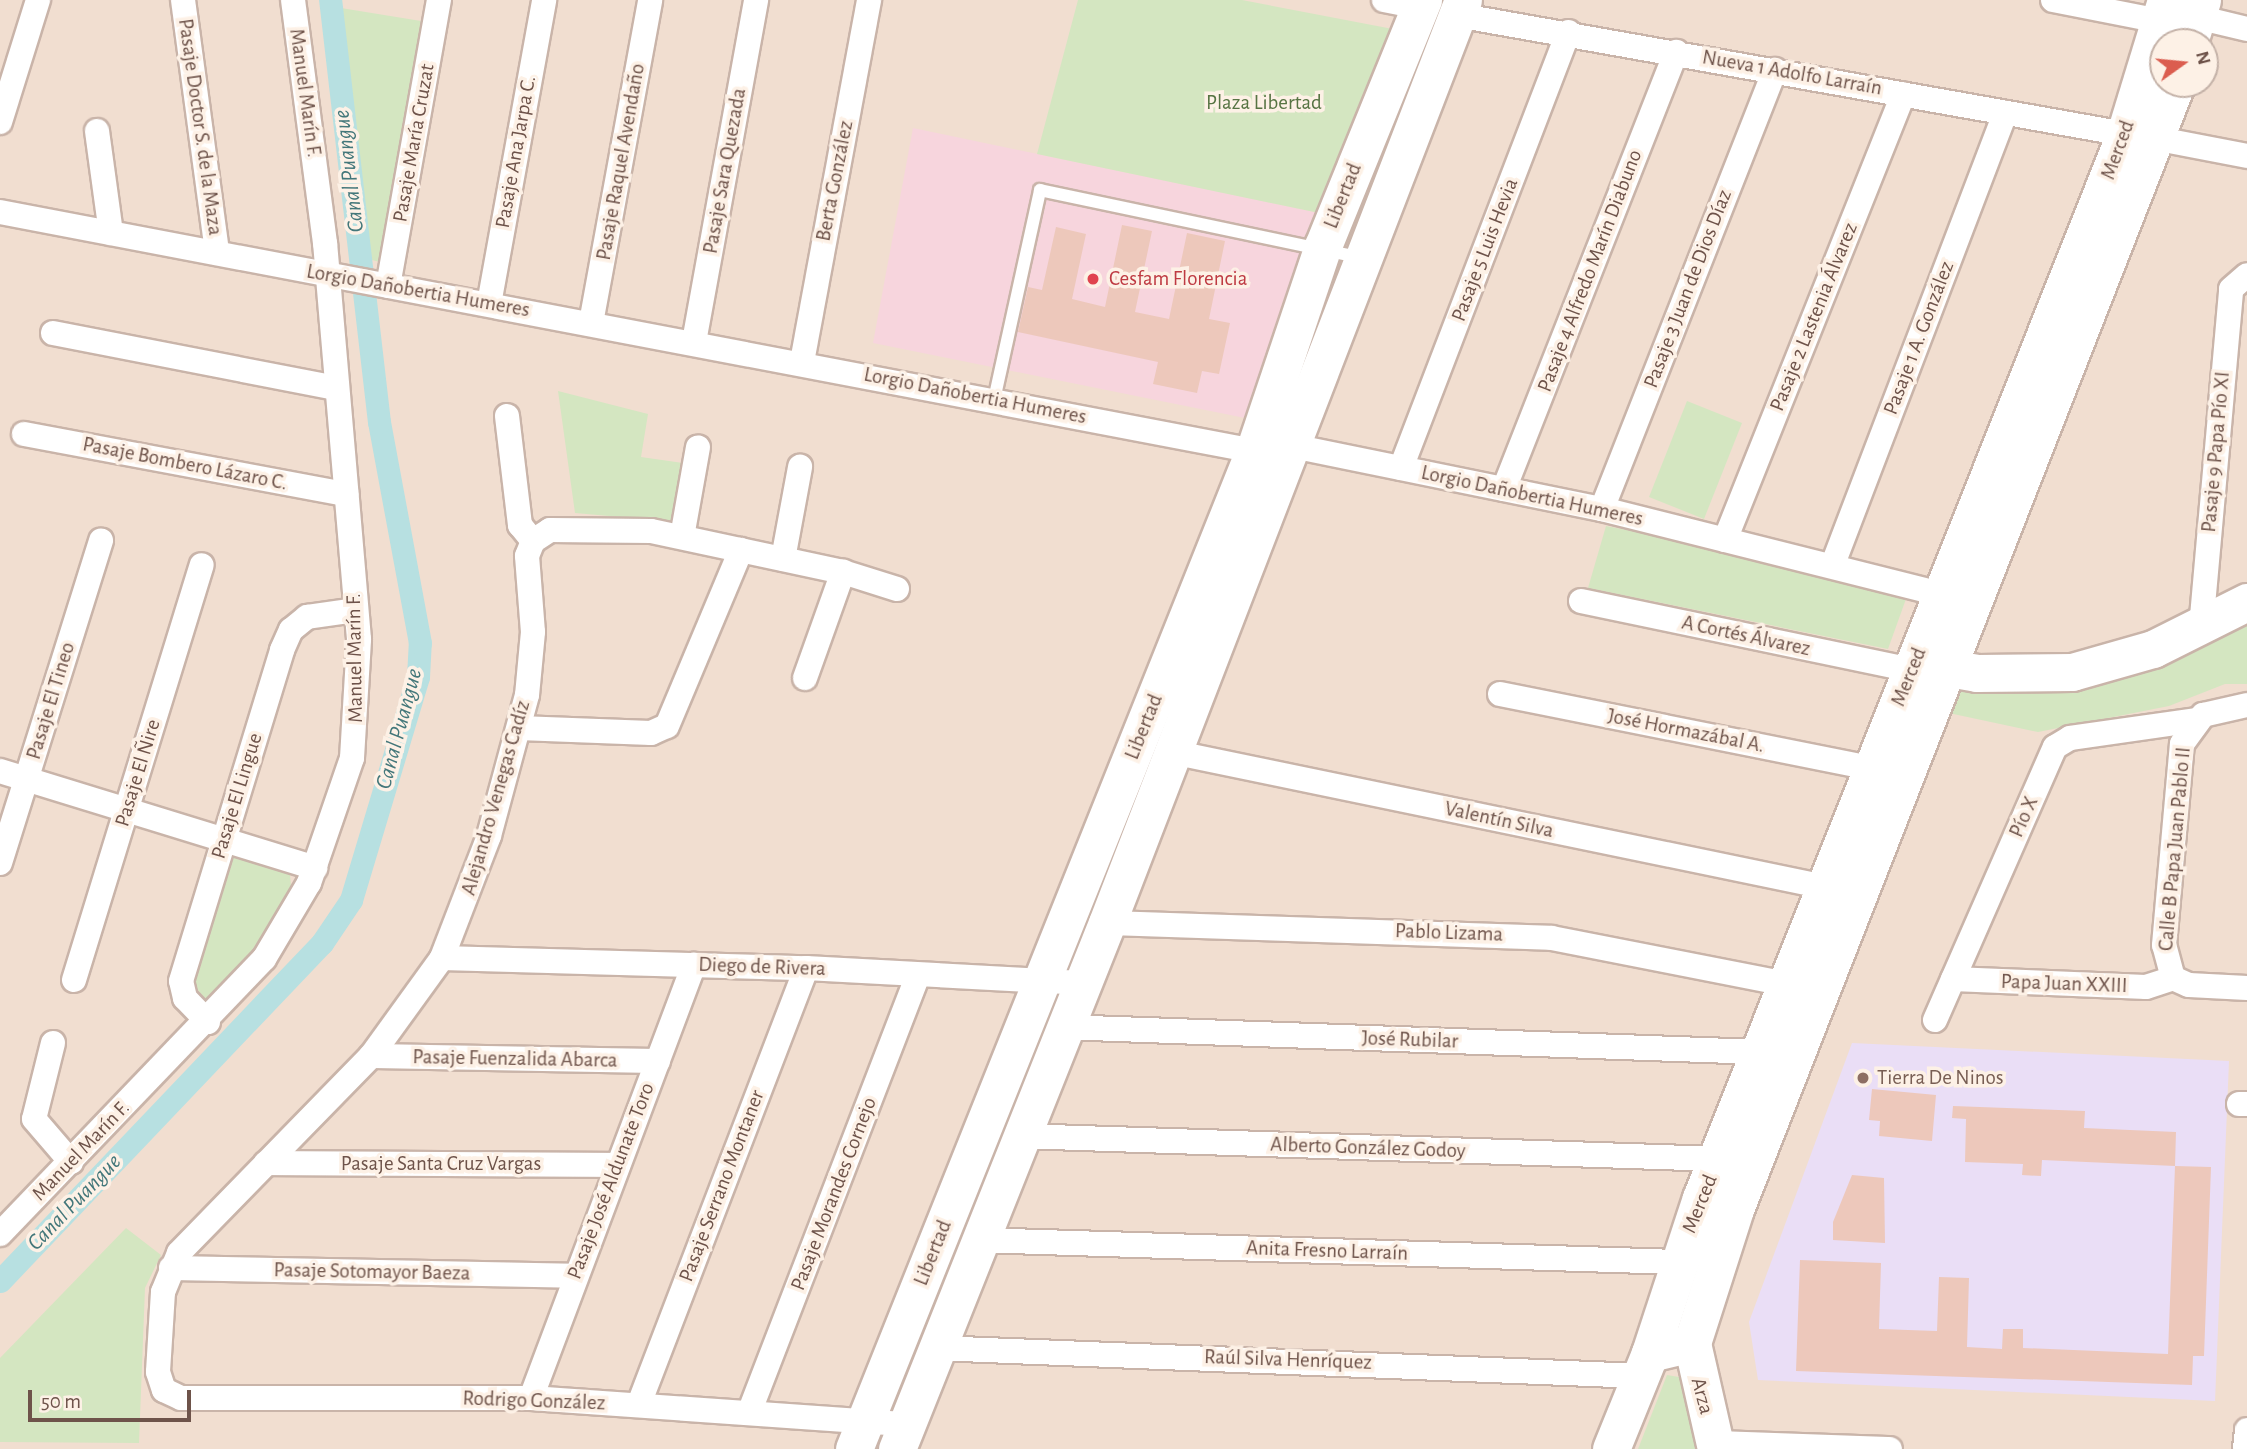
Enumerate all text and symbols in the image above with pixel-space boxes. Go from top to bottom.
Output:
street label: Pasaje Doctor S. de la Maza [172,17,228,237]
street label: Manuel Marín F. [284,27,326,159]
north arrow [2149,28,2219,98]
street label: Nueva 1 Adolfo Larraín [1700,45,1884,101]
text: N [2192,49,2214,67]
street label: Pasaje María Cruzat [388,62,440,224]
street label: Pasaje Raquel Avendaño [591,62,651,262]
street label: Pasaje Ana Jarpa C. [490,74,542,230]
street label: Pasaje Sara Quezada [698,86,752,256]
park label: Plaza Libertad [1206,90,1322,116]
water label: Canal Puangue [329,108,371,234]
street label: Merced [2096,117,2140,183]
street label: Berta González [811,119,859,243]
street label: Pasaje 4 Alfredo Marín Diabuno [1532,146,1648,396]
street label: Libertad [1319,160,1367,232]
street label: Pasaje 5 Luis Hevia [1446,175,1524,325]
street label: Pasaje 3 Juan de Dios Díaz [1639,186,1737,392]
street label: Pasaje 2 Lastenia Álvarez [1765,219,1863,415]
street label: Pasaje 1 A. González [1878,258,1960,418]
street label: Lorgio Dañobertia Humeres [304,259,532,323]
place label: Cesfam Florencia [1109,266,1247,292]
marker: Cesfam Florencia [1083,269,1103,289]
street label: Lorgio Dañobertia Humeres [862,362,1088,430]
street label: Pasaje 9 Papa Pío XI [2196,371,2236,533]
street label: Pasaje Bombero Lázaro C. [80,432,290,496]
street label: Lorgio Dañobertia Humeres [1419,460,1645,532]
street label: Manuel Marín F. [341,593,369,723]
street label: A Cortés Álvarez [1679,610,1813,662]
street label: Pasaje El Tineo [21,639,81,763]
street label: Merced [1886,644,1932,710]
water label: Canal Puangue [371,666,429,792]
street label: Libertad [1120,691,1168,763]
street label: Alejandro Venegas Cadíz [456,698,536,898]
street label: José Hormazábal A. [1606,703,1766,759]
street label: Pasaje El Ñire [110,716,166,830]
street label: Pasaje El Lingue [206,730,268,862]
street label: Calle B Papa Juan Pablo II [2154,746,2196,952]
street label: Pío X [2004,793,2044,841]
street label: Valentín Silva [1442,796,1556,844]
street label: Pablo Lizama [1394,919,1504,947]
street label: Diego de Rivera [698,952,826,982]
street label: Papa Juan XXIII [2000,969,2128,999]
street label: José Rubilar [1361,1026,1459,1054]
street label: Pasaje Fuenzalida Abarca [412,1045,618,1073]
place label: Tierra De Ninos [1877,1065,2004,1091]
marker: Tierra De Ninos [1855,1070,1871,1086]
street label: Pasaje José Aldunate Toro [562,1079,660,1283]
street label: Pasaje Serrano Montaner [674,1087,770,1285]
street label: Pasaje Morandes Cornejo [786,1094,882,1294]
street label: Manuel Marín F. [27,1096,135,1206]
street label: Alberto González Godoy [1270,1132,1466,1164]
water label: Canal Puangue [22,1149,128,1257]
street label: Pasaje Santa Cruz Vargas [341,1151,541,1177]
street label: Merced [1677,1171,1723,1237]
street label: Libertad [909,1217,957,1289]
street label: Anita Fresno Larraín [1246,1236,1408,1266]
street label: Pasaje Sotomayor Baeza [273,1258,471,1286]
street label: Raúl Silva Henríquez [1204,1344,1372,1376]
street label: Arza [1685,1375,1719,1417]
scale bar [32,1376,194,1420]
street label: Rodrigo González [462,1386,606,1416]
text: 50 m [41,1391,81,1412]

